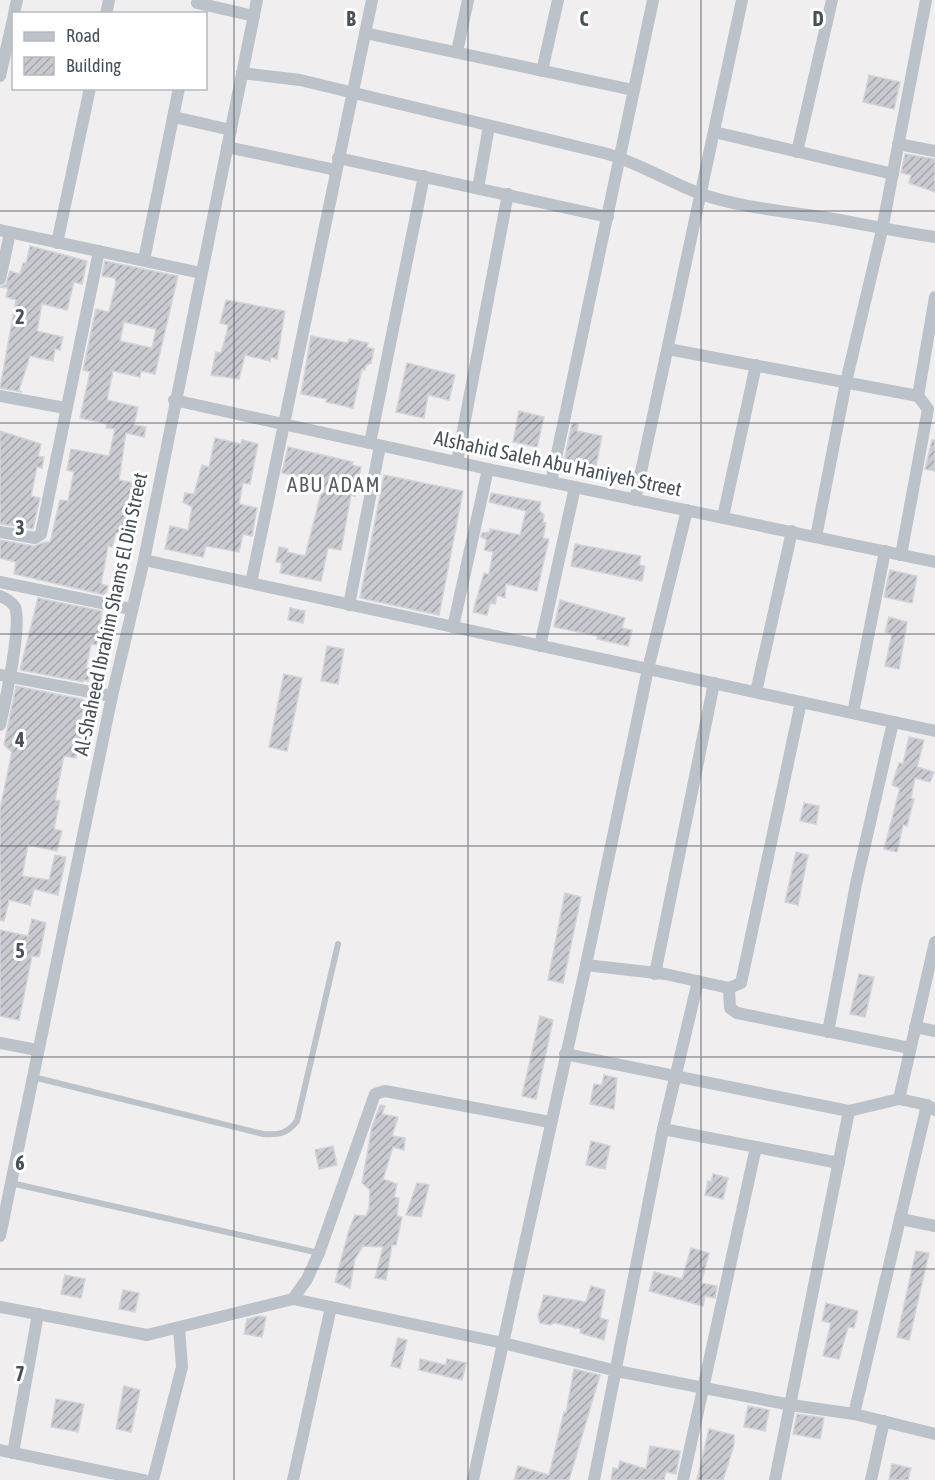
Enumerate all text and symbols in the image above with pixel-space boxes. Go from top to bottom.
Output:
text: B [346,7,356,30]
text: C [580,7,589,30]
text: D [812,7,824,30]
legend [12,12,207,90]
text: Road [66,25,100,46]
text: Building [66,55,121,76]
text: 2 [15,305,25,328]
street label: Alshahid Saleh Abu Haniyeh Street [432,426,684,501]
street label: Al-Shaheed Ibrahim Shams El Din Street [69,470,151,757]
district label: ABU ADAM [287,472,381,496]
text: 3 [15,516,25,539]
text: 4 [14,728,25,751]
text: 5 [15,939,25,962]
text: 6 [15,1151,25,1174]
text: 7 [15,1362,25,1385]

